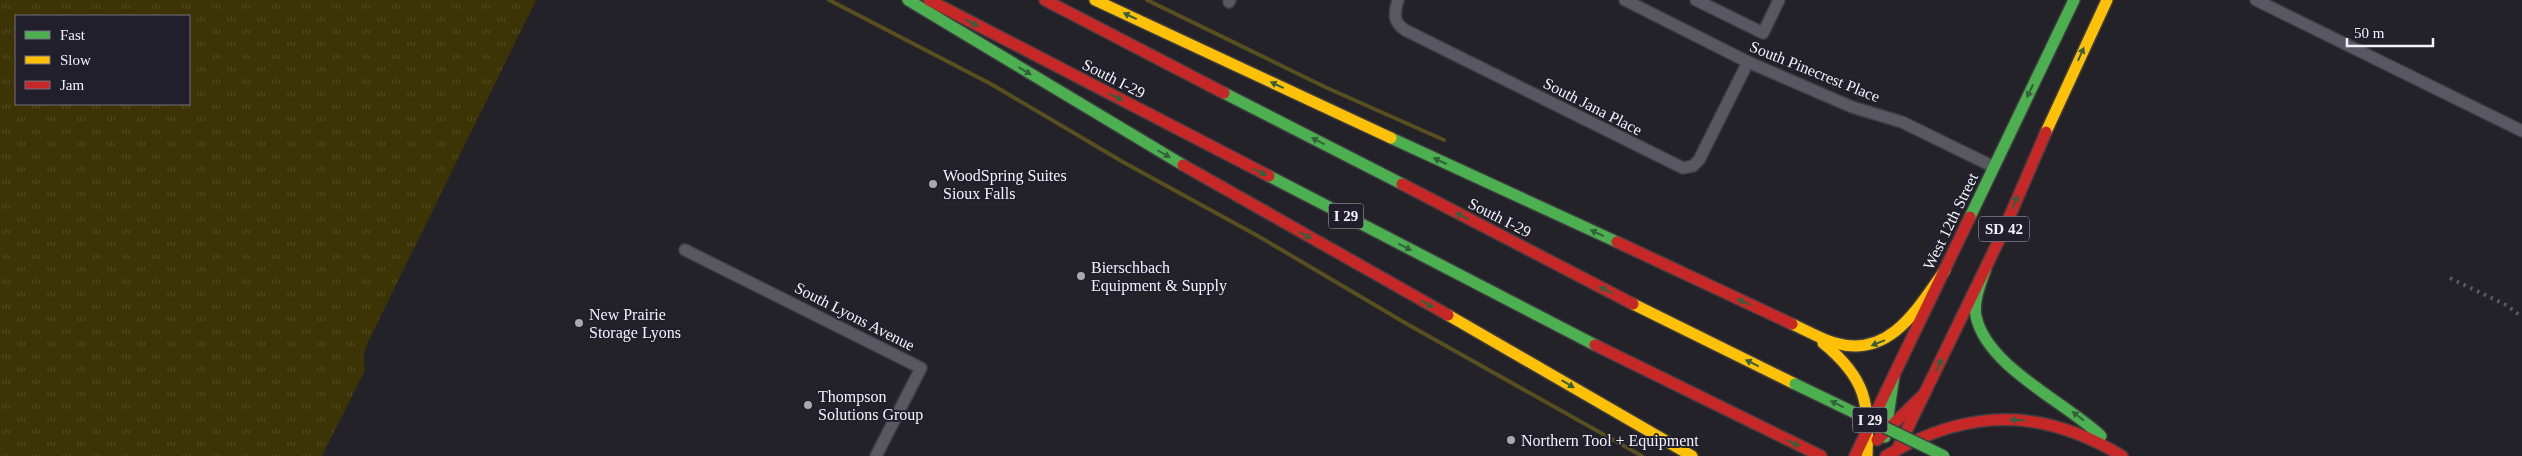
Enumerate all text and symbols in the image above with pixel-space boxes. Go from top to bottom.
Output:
one-way arrow [1123,12,1137,20]
legend [15,15,190,105]
scale bar [2347,15,2433,47]
one-way arrow [965,19,979,27]
text: 50 m [2354,25,2385,41]
text: Fast [60,27,86,43]
street label: South Pinecrest Place [1747,38,1882,105]
one-way arrow [2076,46,2085,61]
text: Slow [60,52,91,68]
street label: South I-29 [1080,55,1148,101]
one-way arrow [1018,66,1031,75]
street label: South Jana Place [1541,74,1645,139]
text: Jam [60,77,84,93]
one-way arrow [1270,81,1284,89]
one-way arrow [2026,84,2034,98]
one-way arrow [1109,93,1123,101]
one-way arrow [1310,137,1325,145]
one-way arrow [1157,150,1172,158]
one-way arrow [1433,156,1448,165]
place label: WoodSpring Suites Sioux Falls [943,167,1067,202]
one-way arrow [1253,168,1268,176]
street label: West 12th Street [1920,170,1981,272]
marker: WoodSpring Suites Sioux Falls [927,178,939,190]
street label: South I-29 [1466,194,1534,240]
one-way arrow [2012,195,2020,209]
road number: I 29 [1328,204,1364,228]
one-way arrow [1455,212,1469,220]
road number: SD 42 [1979,216,2029,242]
one-way arrow [1590,229,1604,237]
one-way arrow [1298,231,1313,239]
one-way arrow [1398,243,1412,251]
place label: Bierschbach Equipment & Supply [1091,259,1227,295]
marker: Bierschbach Equipment & Supply [1075,270,1087,282]
street label: South Lyons Avenue [792,279,918,355]
one-way arrow [1599,286,1614,294]
one-way arrow [1737,298,1751,306]
one-way arrow [1421,299,1434,308]
place label: New Prairie Storage Lyons [589,306,681,342]
marker: New Prairie Storage Lyons [573,317,585,329]
one-way arrow [1871,340,1885,348]
one-way arrow [1935,358,1943,372]
one-way arrow [1744,359,1759,367]
one-way arrow [1562,379,1575,388]
place label: Thompson Solutions Group [818,388,923,424]
marker: Thompson Solutions Group [802,399,814,411]
one-way arrow [1830,400,1844,408]
road number: I 29 [1852,408,1888,432]
one-way arrow [2072,410,2085,421]
one-way arrow [2009,416,2025,424]
place label: Northern Tool + Equipment [1521,432,1699,450]
marker: Northern Tool + Equipment [1505,434,1517,446]
one-way arrow [1786,439,1800,447]

